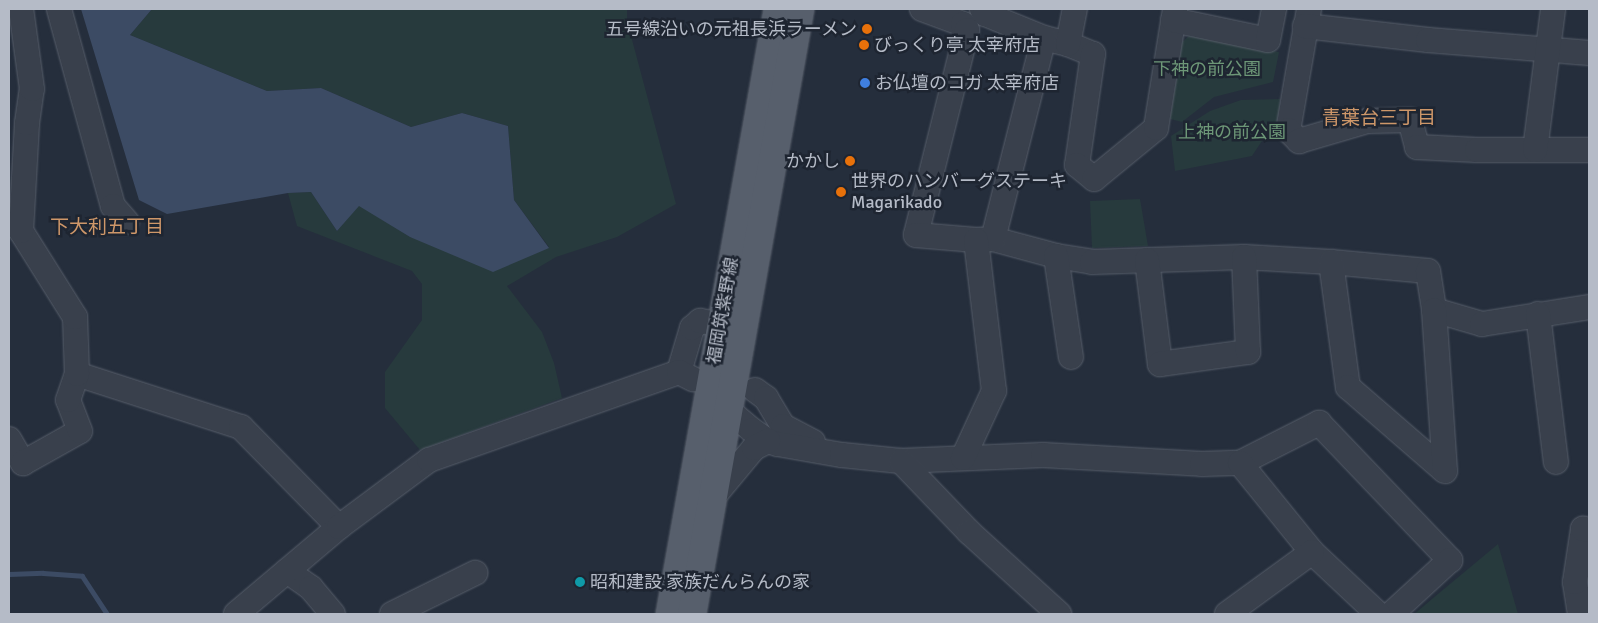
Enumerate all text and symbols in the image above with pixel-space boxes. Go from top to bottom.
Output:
place label: 五号線沿いの元祖長浜ラーメン [605,18,857,40]
marker: 五号線沿いの元祖長浜ラーメン [861,23,873,35]
place label: びっくり亭 太宰府店 [874,34,1040,56]
marker: びっくり亭 太宰府店 [858,39,870,51]
park label: 下神の前公園 [1153,58,1261,80]
place label: お仏壇のコガ 太宰府店 [875,72,1059,94]
marker: お仏壇のコガ 太宰府店 [859,77,871,89]
district label: 青葉台三丁目 [1322,108,1436,130]
park label: 上神の前公園 [1178,121,1286,143]
place label: かかし [786,150,840,172]
marker: かかし [844,155,856,167]
place label: 世界のハンバーグステーキ Magarikado [851,171,1067,213]
marker: 世界のハンバーグステーキ Magarikado [835,186,847,198]
district label: 下大利五丁目 [50,217,164,239]
street label: 福岡筑紫野線 [703,256,743,366]
place label: 昭和建設 家族だんらんの家 [590,571,810,593]
marker: 昭和建設 家族だんらんの家 [574,576,586,588]

